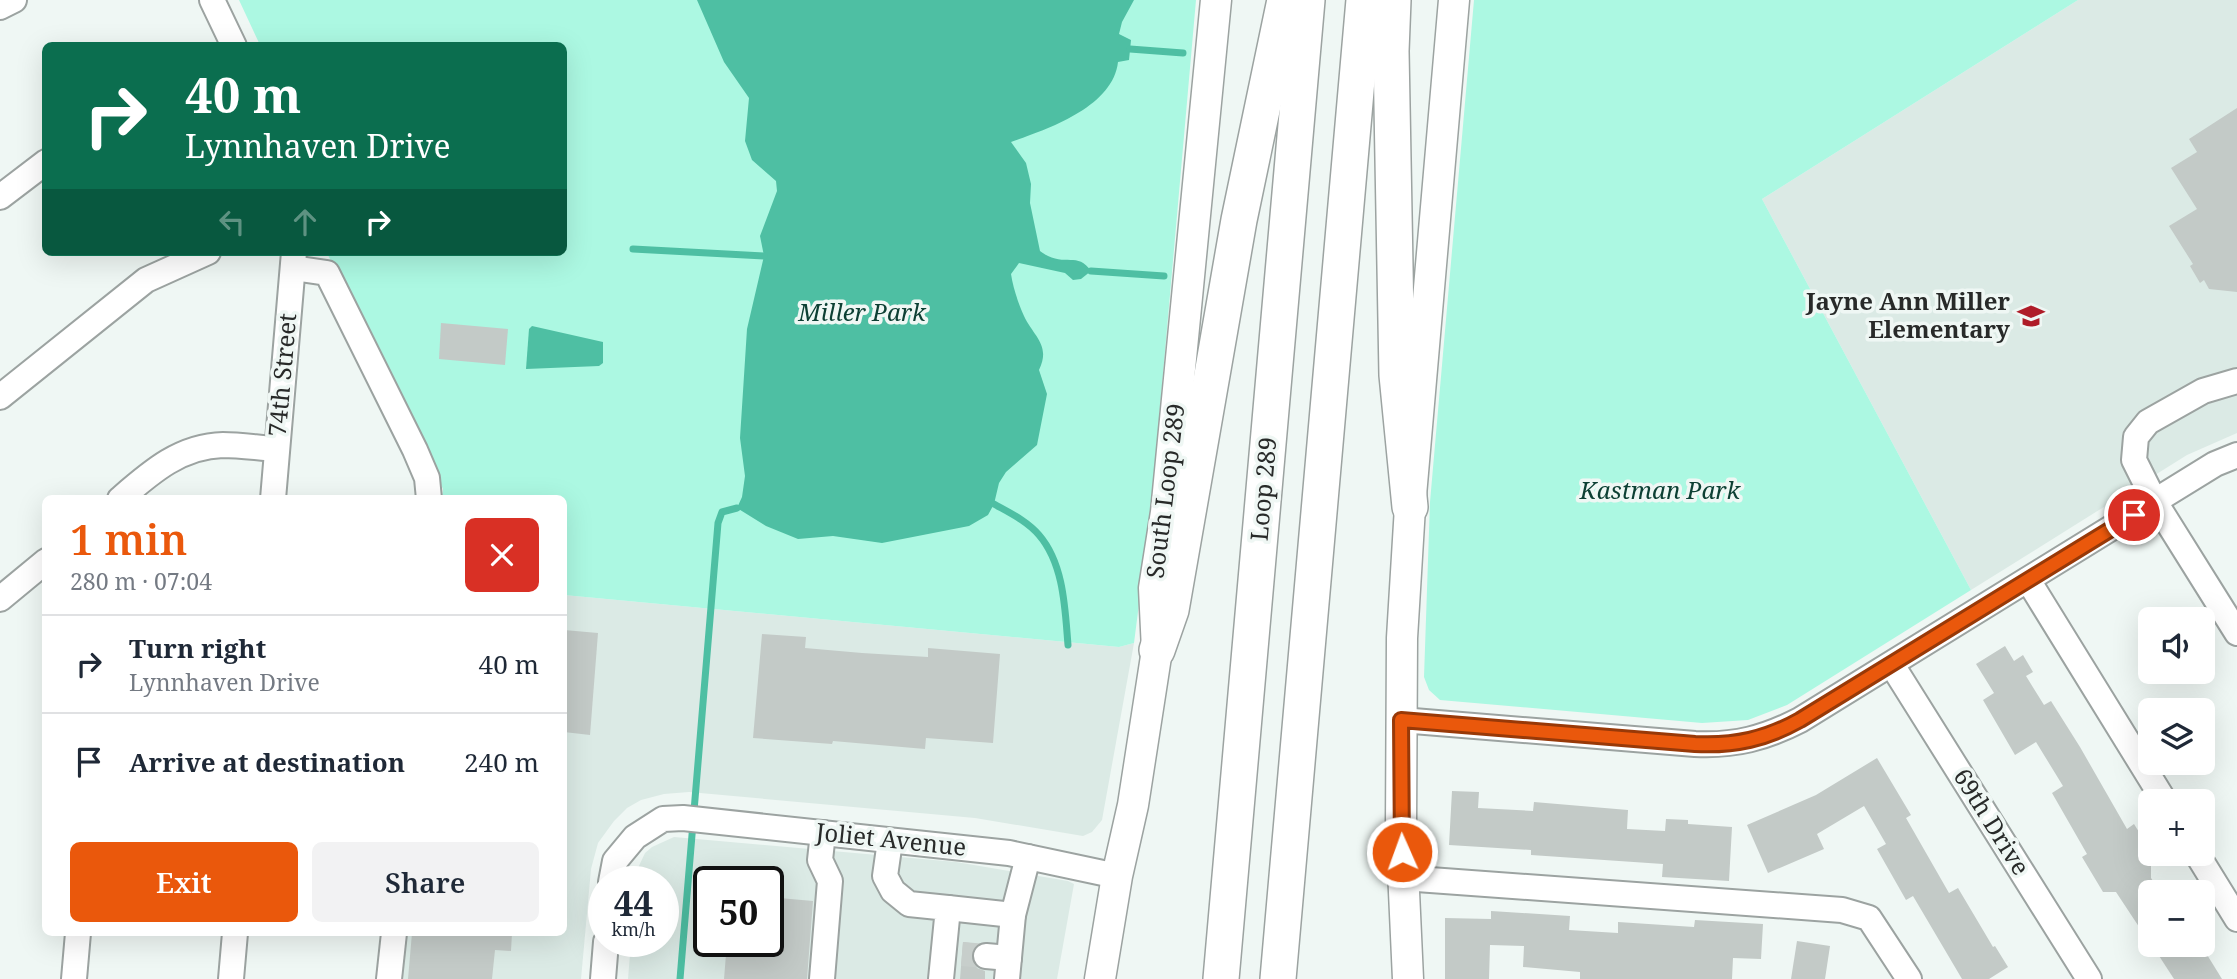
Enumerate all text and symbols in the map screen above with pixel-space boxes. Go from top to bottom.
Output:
text: 40 m [185,61,301,127]
icon: right [70,70,161,161]
text: Lynnhaven Drive [185,124,451,167]
icon: left [213,203,251,241]
icon: ahead [286,203,324,241]
icon: right [359,203,397,241]
place label: Jayne Ann Miller Elementary [1805,284,2010,345]
park label: Miller Park [797,295,927,328]
school or university icon: Jayne Ann Miller Elementary [2016,301,2046,331]
street label: 74th Street [260,312,303,438]
street label: South Loop 289 [1137,401,1192,580]
street label: Loop 289 [1242,436,1283,542]
park label: Kastman Park [1579,473,1742,506]
pin [2104,485,2164,545]
icon: arrive [2115,496,2153,534]
text: 1 min [70,510,187,567]
button: close [465,518,539,592]
text: 280 m · 07:04 [70,565,212,597]
map controls [2138,607,2215,957]
button: sound [2138,607,2215,684]
text: Turn right [129,630,266,666]
icon: right [70,645,108,683]
text: 40 m [479,646,539,682]
text: Lynnhaven Drive [129,666,320,698]
button: layers [2138,698,2215,775]
icon: arrive [70,743,108,781]
text: Arrive at destination [129,744,405,780]
text: 240 m [464,744,539,780]
street label: 69th Drive [1947,762,2038,881]
button: + [2138,789,2215,866]
street label: Joliet Avenue [813,814,968,863]
position arrow [1365,815,1439,889]
button: Exit [70,842,298,922]
button: Share [312,842,539,922]
speed limit sign: 50 [693,866,784,957]
text: 44 [614,879,653,926]
button: − [2138,880,2215,957]
text: km/h [611,917,656,941]

